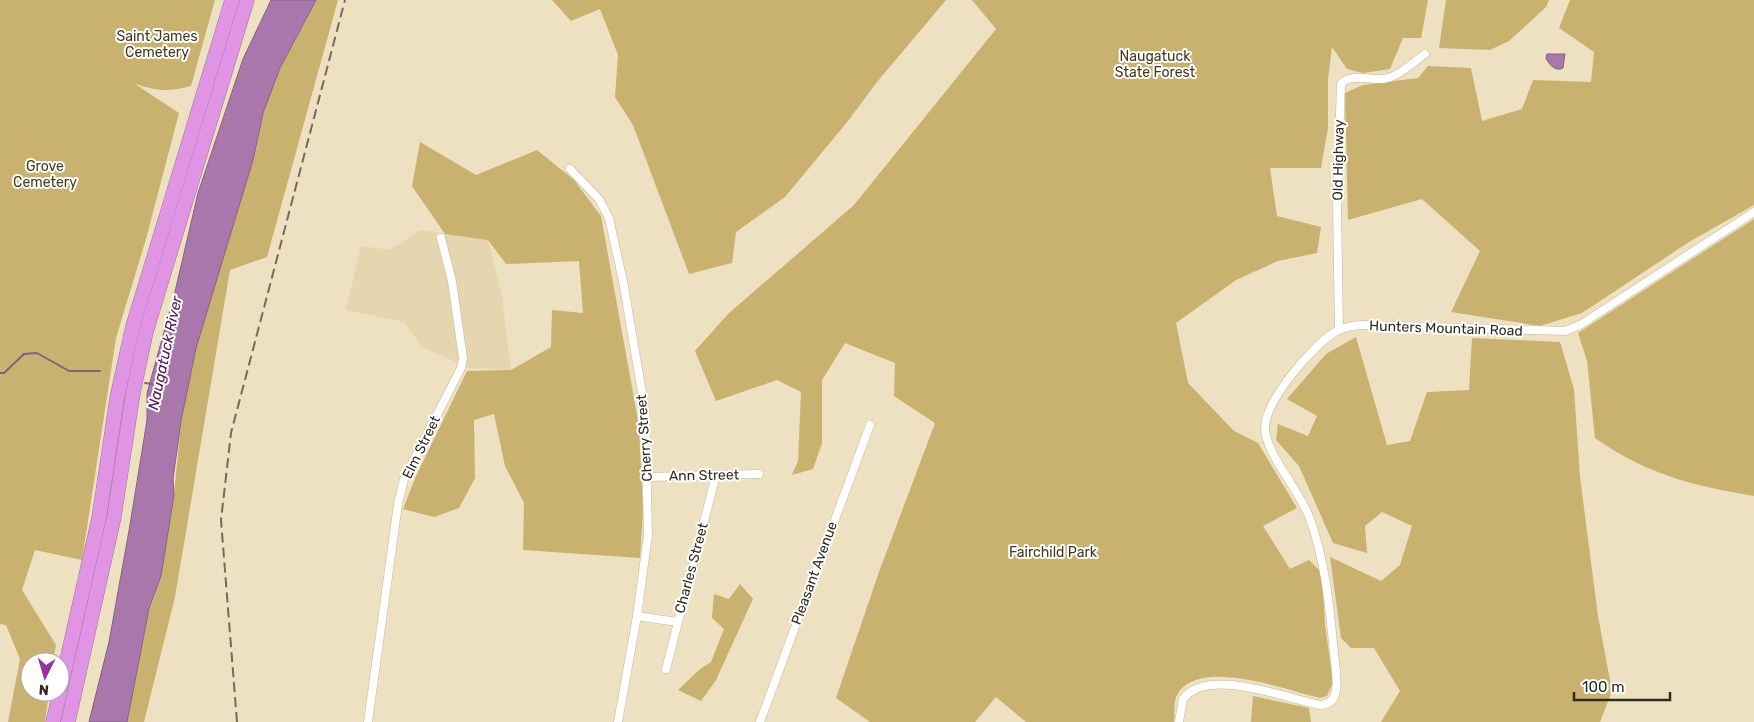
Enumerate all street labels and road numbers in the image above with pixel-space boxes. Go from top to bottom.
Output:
street label: Old Highway [1329,119,1348,201]
street label: Hunters Mountain Road [1369,317,1523,340]
street label: Cherry Street [633,393,656,482]
street label: Elm Street [399,412,444,482]
street label: Ann Street [669,466,740,485]
street label: Pleasant Avenue [788,519,841,627]
street label: Charles Street [671,520,712,615]

